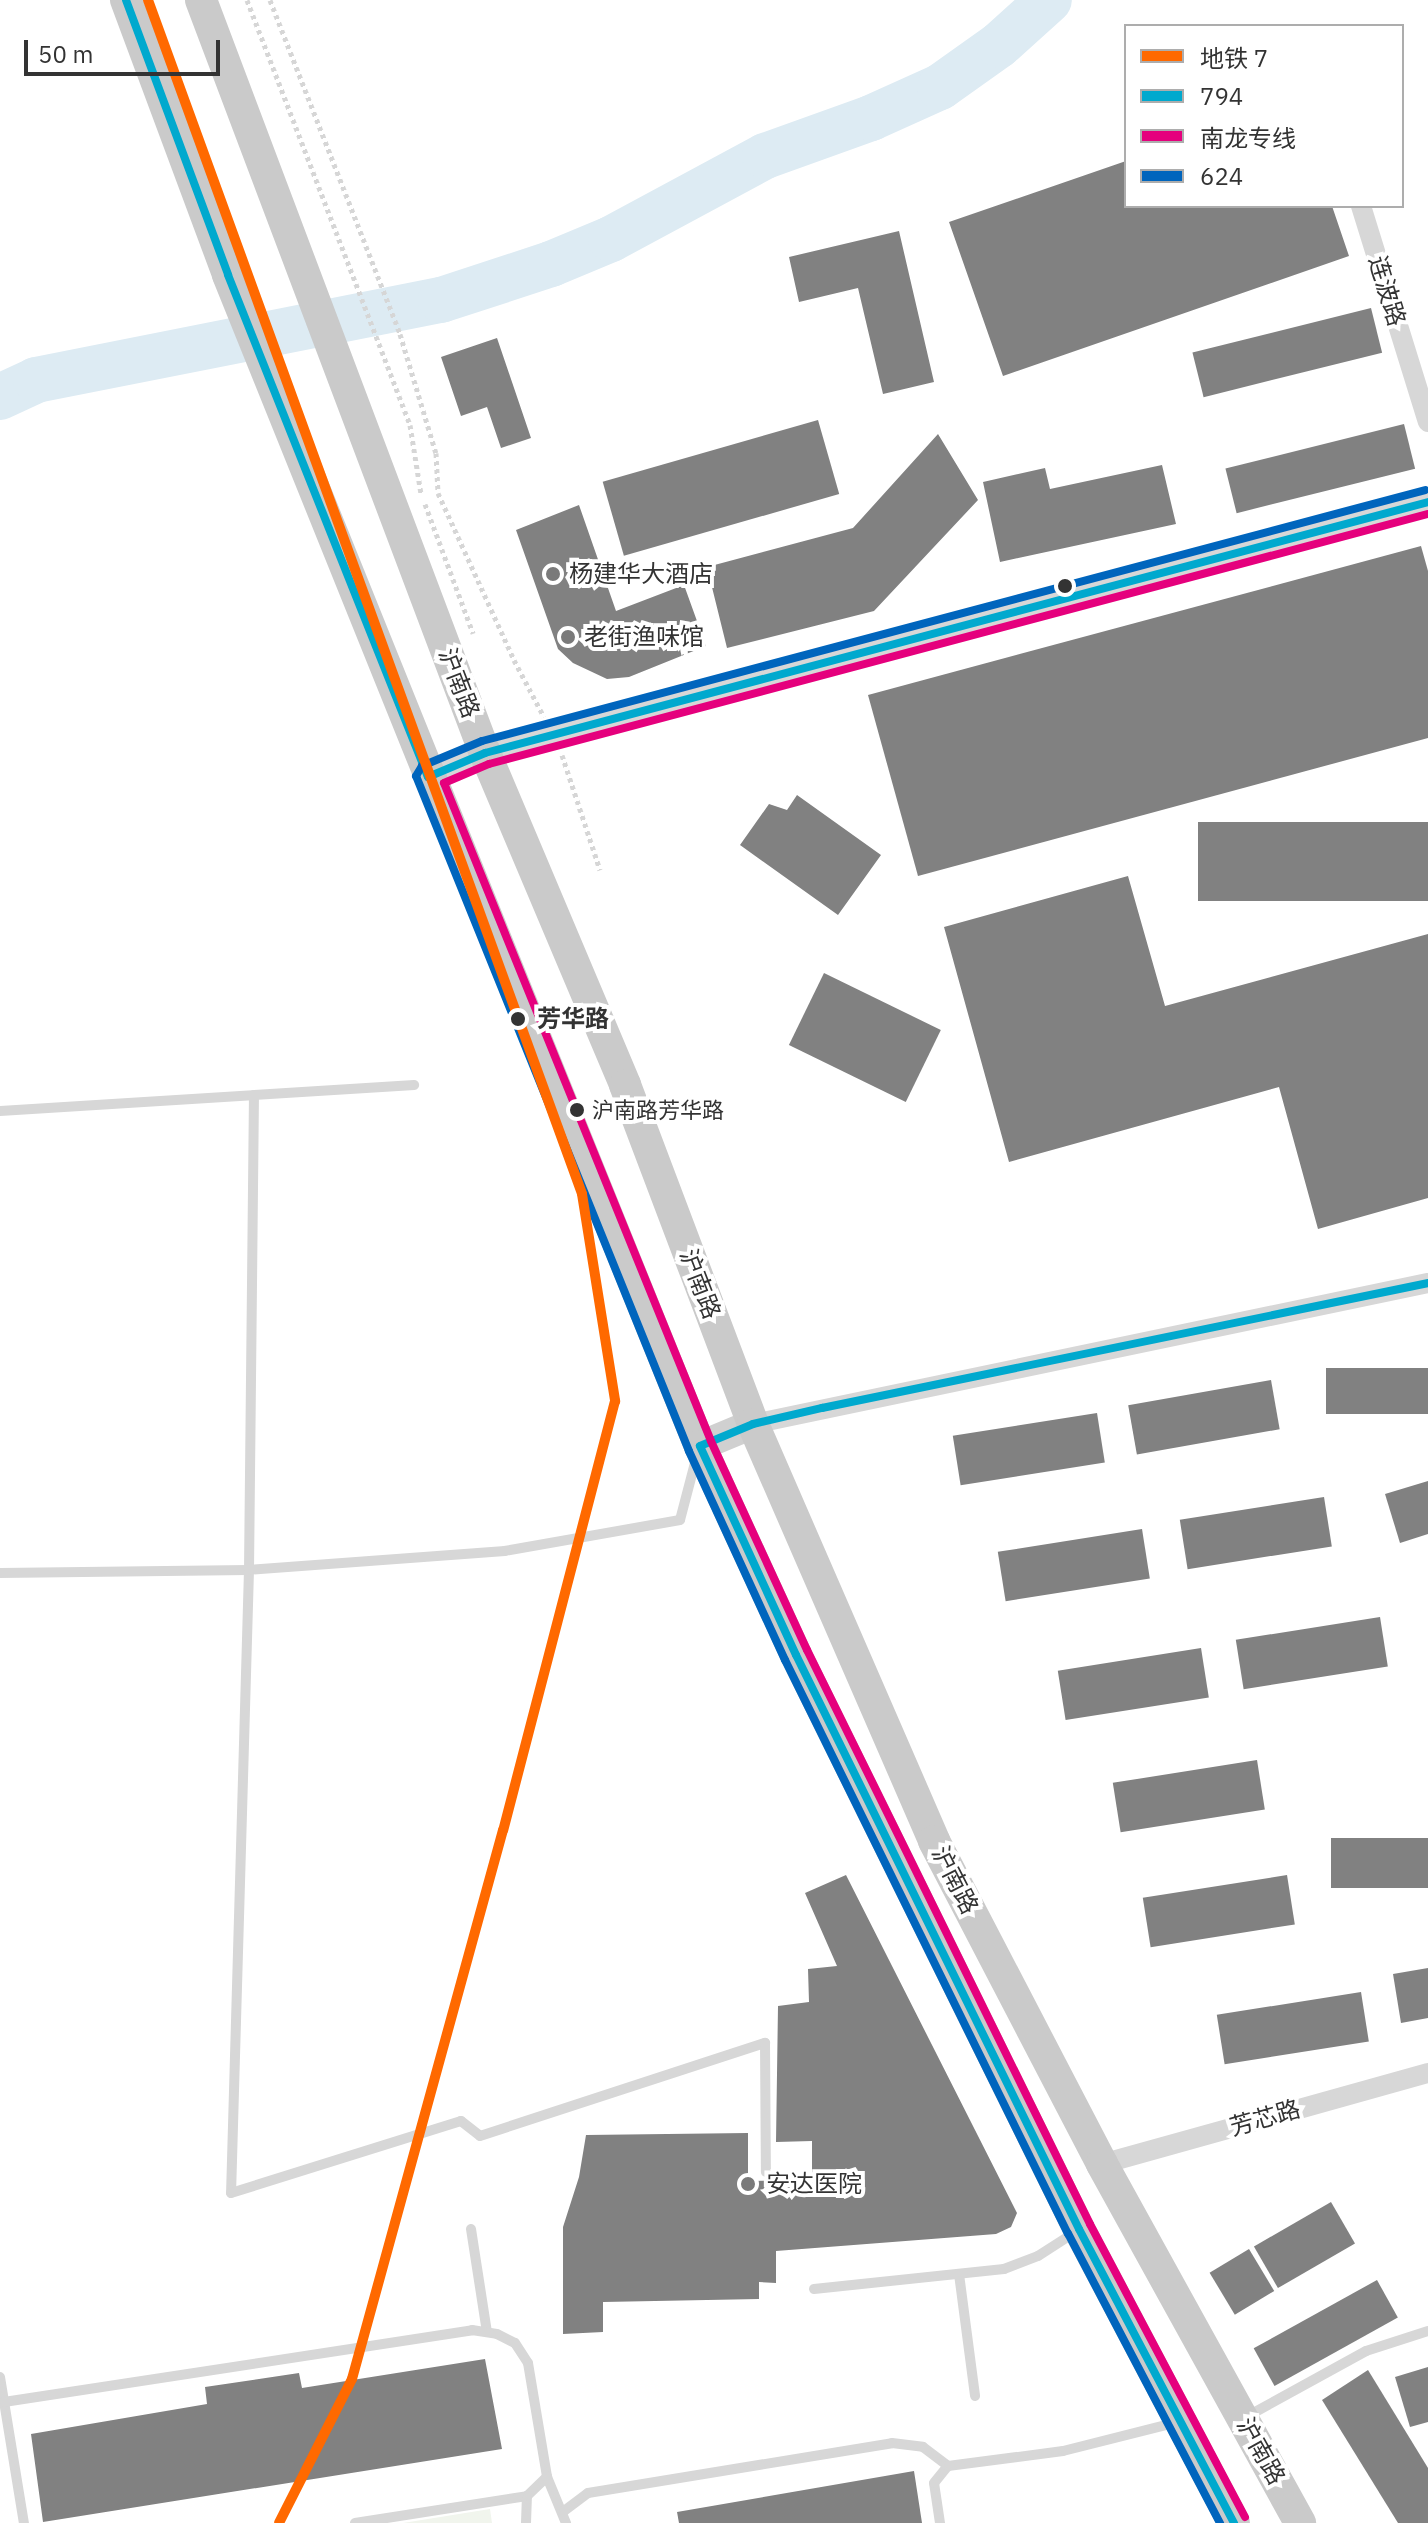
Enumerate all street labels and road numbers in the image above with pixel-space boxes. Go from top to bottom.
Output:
street label: 连波路 [1363,252,1411,330]
street label: 沪南路 [433,644,485,722]
street label: 沪南路 [674,1245,726,1323]
street label: 沪南路 [926,1841,984,1919]
street label: 芳芯路 [1226,2094,1304,2142]
street label: 沪南路 [1231,2413,1291,2489]

